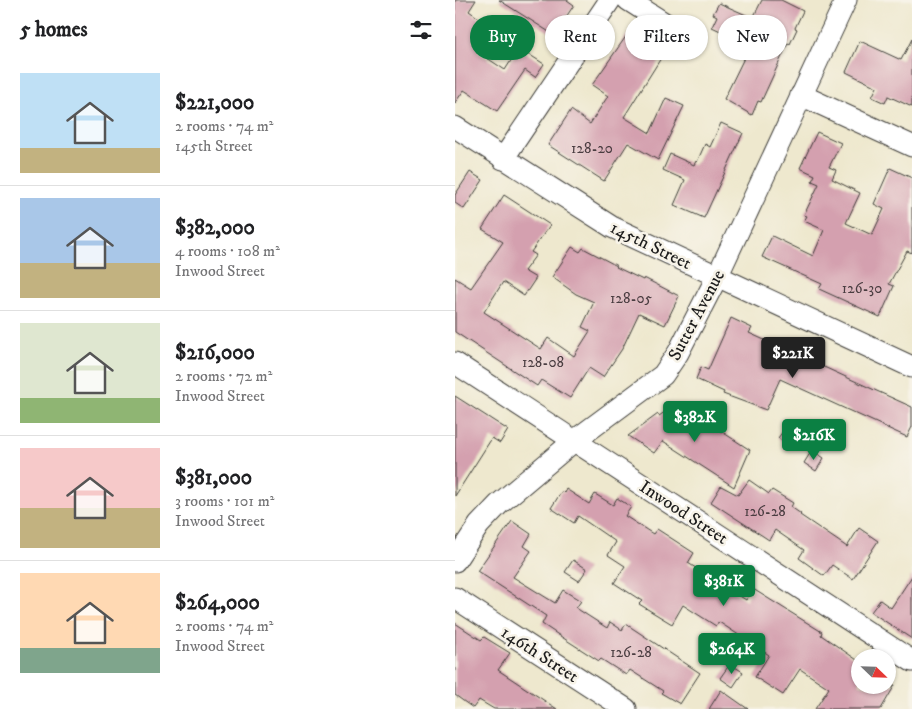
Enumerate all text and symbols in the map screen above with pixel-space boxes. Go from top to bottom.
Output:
chip: Buy [470,15,535,60]
chip: Rent [545,15,615,60]
chip: Filters [625,15,708,60]
chip: New [718,15,787,60]
icon: filters [407,16,435,44]
text: 5 homes [20,17,88,43]
text: $221,000 [175,90,254,116]
icon: home [60,93,120,153]
text: 2 rooms · 74 m² [175,116,273,136]
text: 145th Street [175,136,253,156]
house number: 128-20 [571,139,613,158]
text: $382,000 [175,215,255,241]
street label: 145th Street [606,217,695,275]
icon: home [60,218,120,278]
text: 4 rooms · 108 m² [175,241,280,261]
text: Inwood Street [175,261,265,281]
street label: Sutter Avenue [664,266,730,365]
house number: 126-30 [842,279,882,298]
house number: 128-05 [610,289,653,308]
pin: $221K [758,336,828,379]
text: $216,000 [175,340,255,366]
icon: home [60,343,120,403]
text: $221K [772,343,814,363]
house number: 128-08 [522,353,564,372]
text: 2 rooms · 72 m² [175,366,272,386]
text: Inwood Street [175,386,265,406]
pin: $382K [660,400,730,443]
text: $382K [674,407,716,427]
pin: $216K [779,418,849,461]
text: $216K [793,425,835,445]
text: $381,000 [175,465,252,491]
icon: home [60,468,120,528]
street label: Inwood Street [635,476,732,550]
text: 3 rooms · 101 m² [175,491,274,511]
house number: 126-28 [744,502,786,521]
text: Inwood Street [175,511,265,531]
pin: $381K [689,564,759,607]
text: $381K [704,571,744,591]
text: $264,000 [175,590,260,616]
icon: home [60,593,120,653]
text: 2 rooms · 74 m² [175,616,273,636]
street label: 146th Street [497,622,583,688]
pin: $264K [697,632,767,675]
text: Inwood Street [175,636,265,656]
text: $264K [709,639,755,659]
house number: 126-28 [610,643,652,662]
north arrow [851,649,896,694]
map controls [851,649,896,694]

